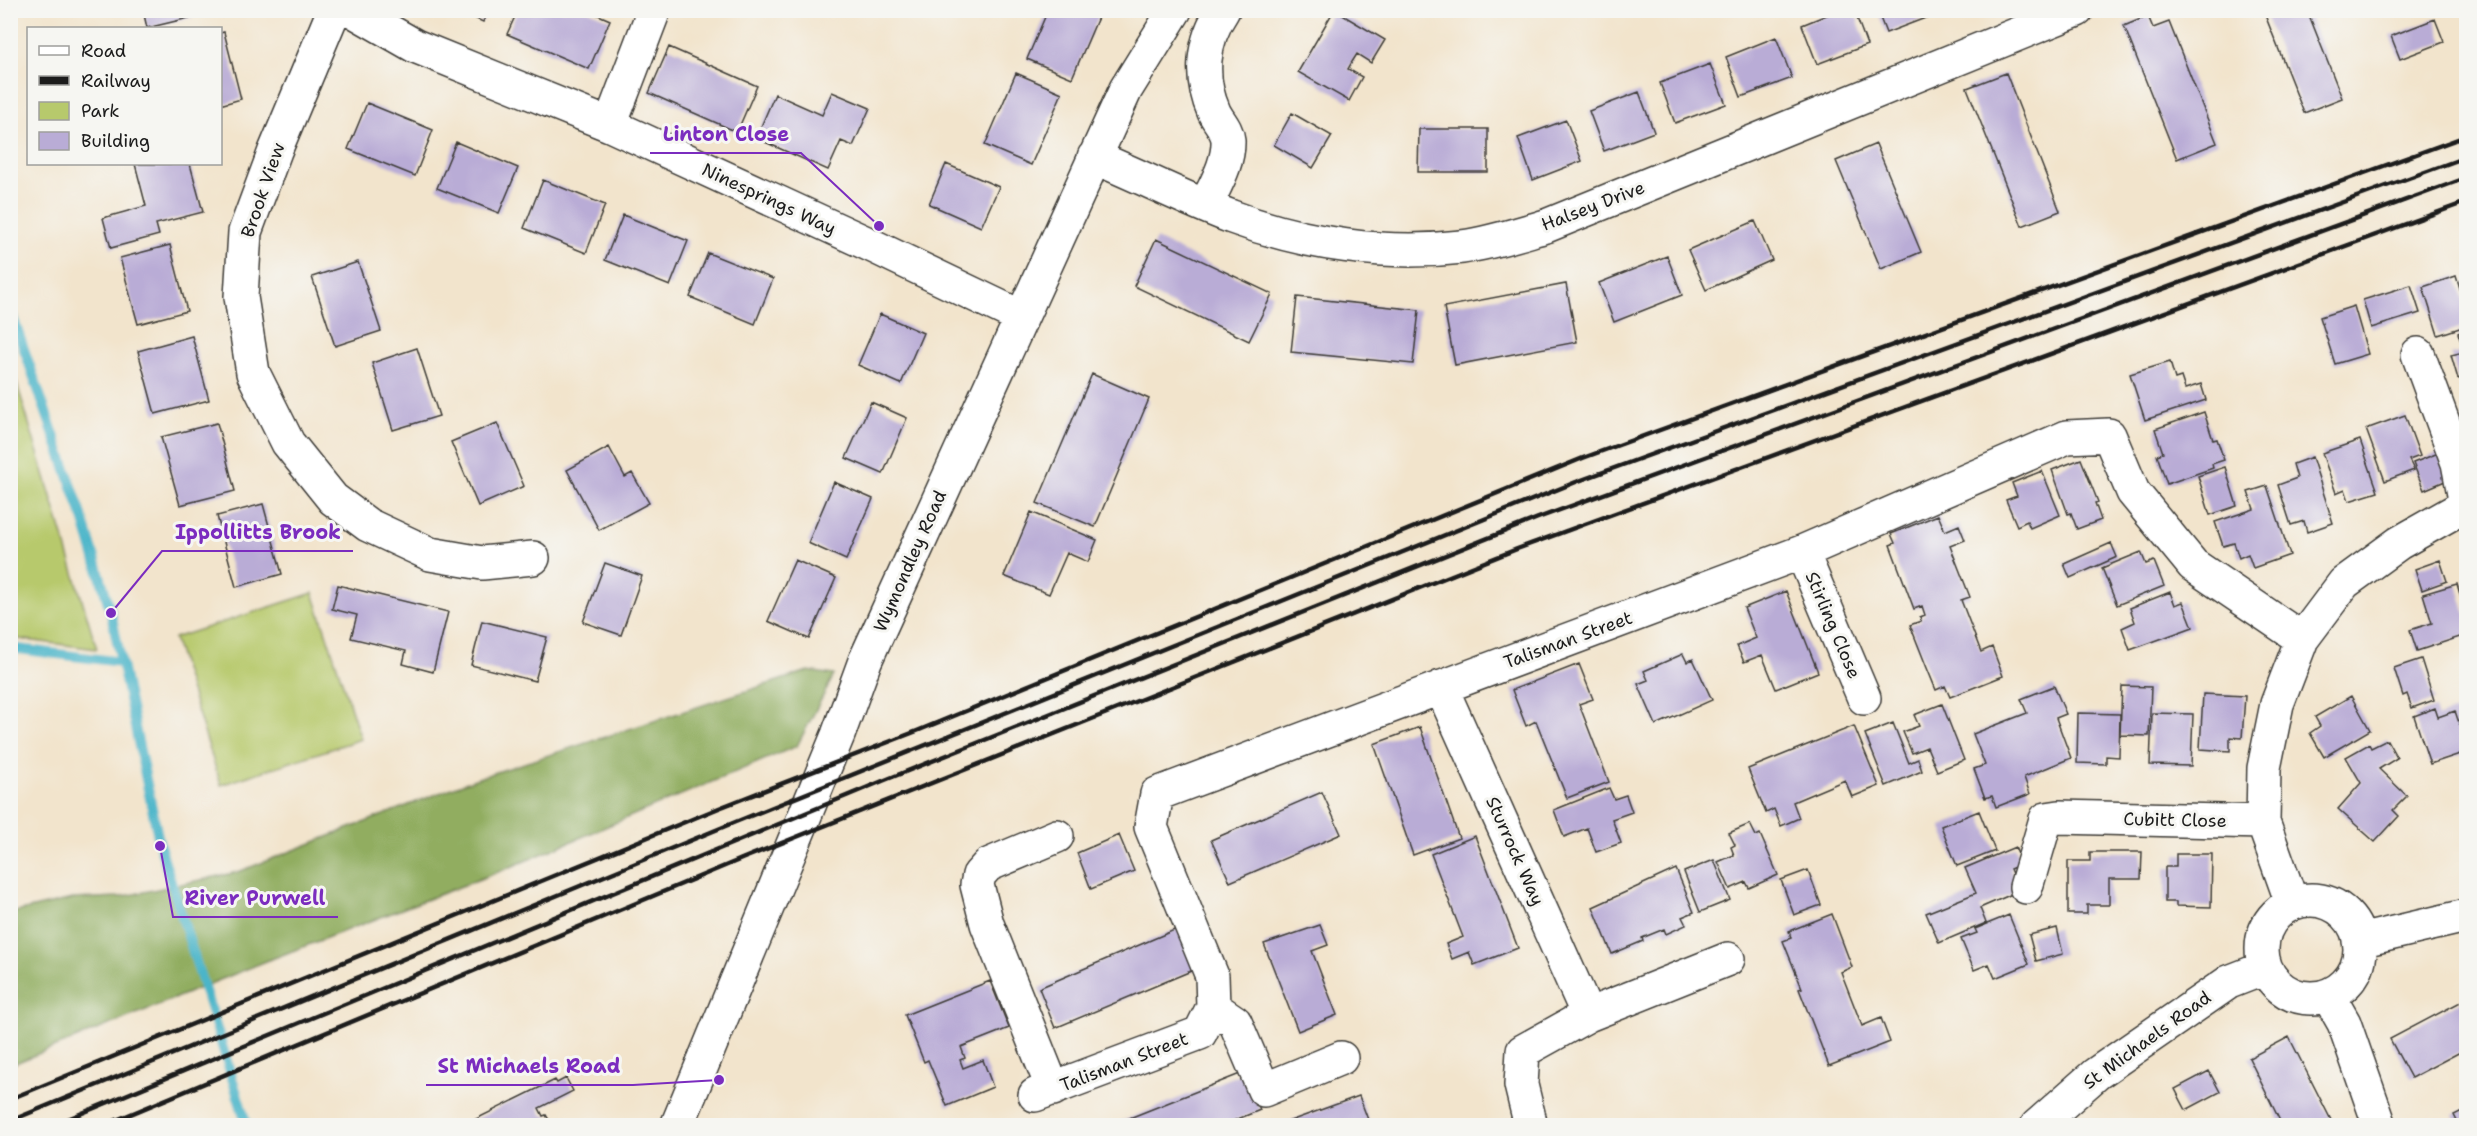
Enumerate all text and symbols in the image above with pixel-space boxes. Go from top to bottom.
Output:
legend [27,27,222,165]
text: Road [81,39,126,63]
text: Railway [81,69,151,93]
text: Park [81,99,120,123]
callout: Linton Close [650,115,801,153]
text: Linton Close [663,121,789,147]
text: Building [81,129,150,153]
street label: Brook View [236,139,291,241]
street label: Ninesprings Way [698,157,840,241]
street label: Halsey Drive [1538,175,1648,237]
street label: Wymondley Road [868,486,952,636]
callout: Ippollitts Brook [162,513,353,551]
text: Ippollitts Brook [175,519,341,545]
street label: Stirling Close [1800,568,1866,682]
street label: Talisman Street [1500,606,1636,674]
street label: Sturrock Way [1480,793,1550,909]
street label: Cubitt Close [2123,807,2227,833]
callout: River Purwell [173,879,338,917]
text: River Purwell [185,885,326,911]
street label: St Michaels Road [2078,985,2216,1095]
street label: Talisman Street [1056,1026,1192,1097]
callout: St Michaels Road [426,1047,633,1085]
text: St Michaels Road [438,1053,621,1079]

